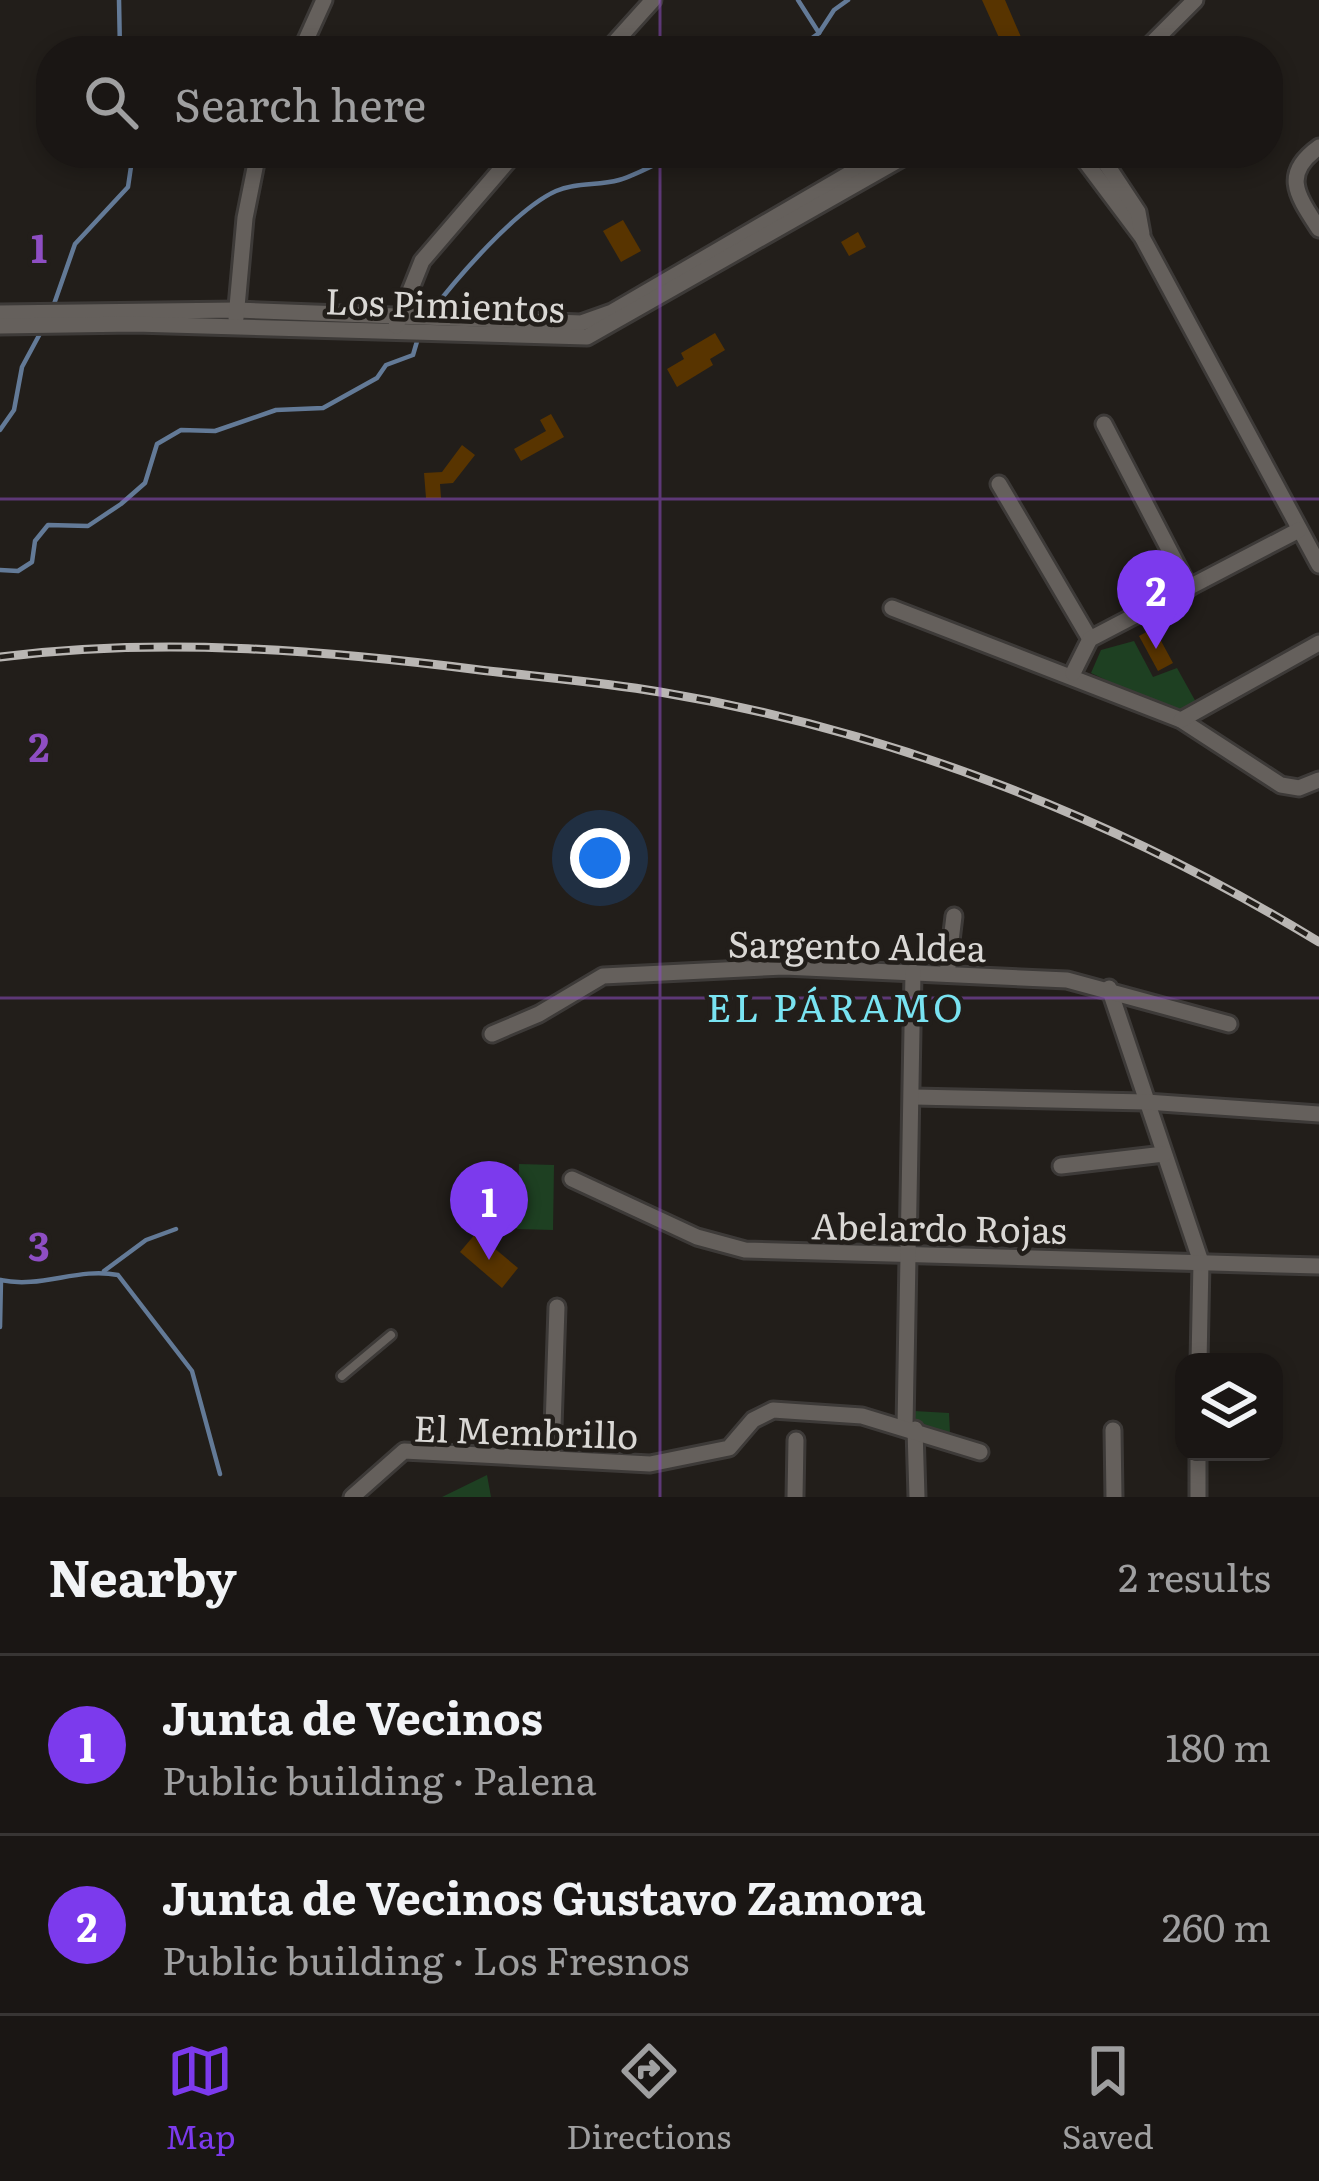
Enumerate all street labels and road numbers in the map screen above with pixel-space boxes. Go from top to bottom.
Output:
street label: Los Pimientos [324,272,566,334]
street label: Sargento Aldea [727,915,987,973]
street label: Abelardo Rojas [811,1197,1067,1255]
street label: El Membrillo [413,1400,639,1460]

